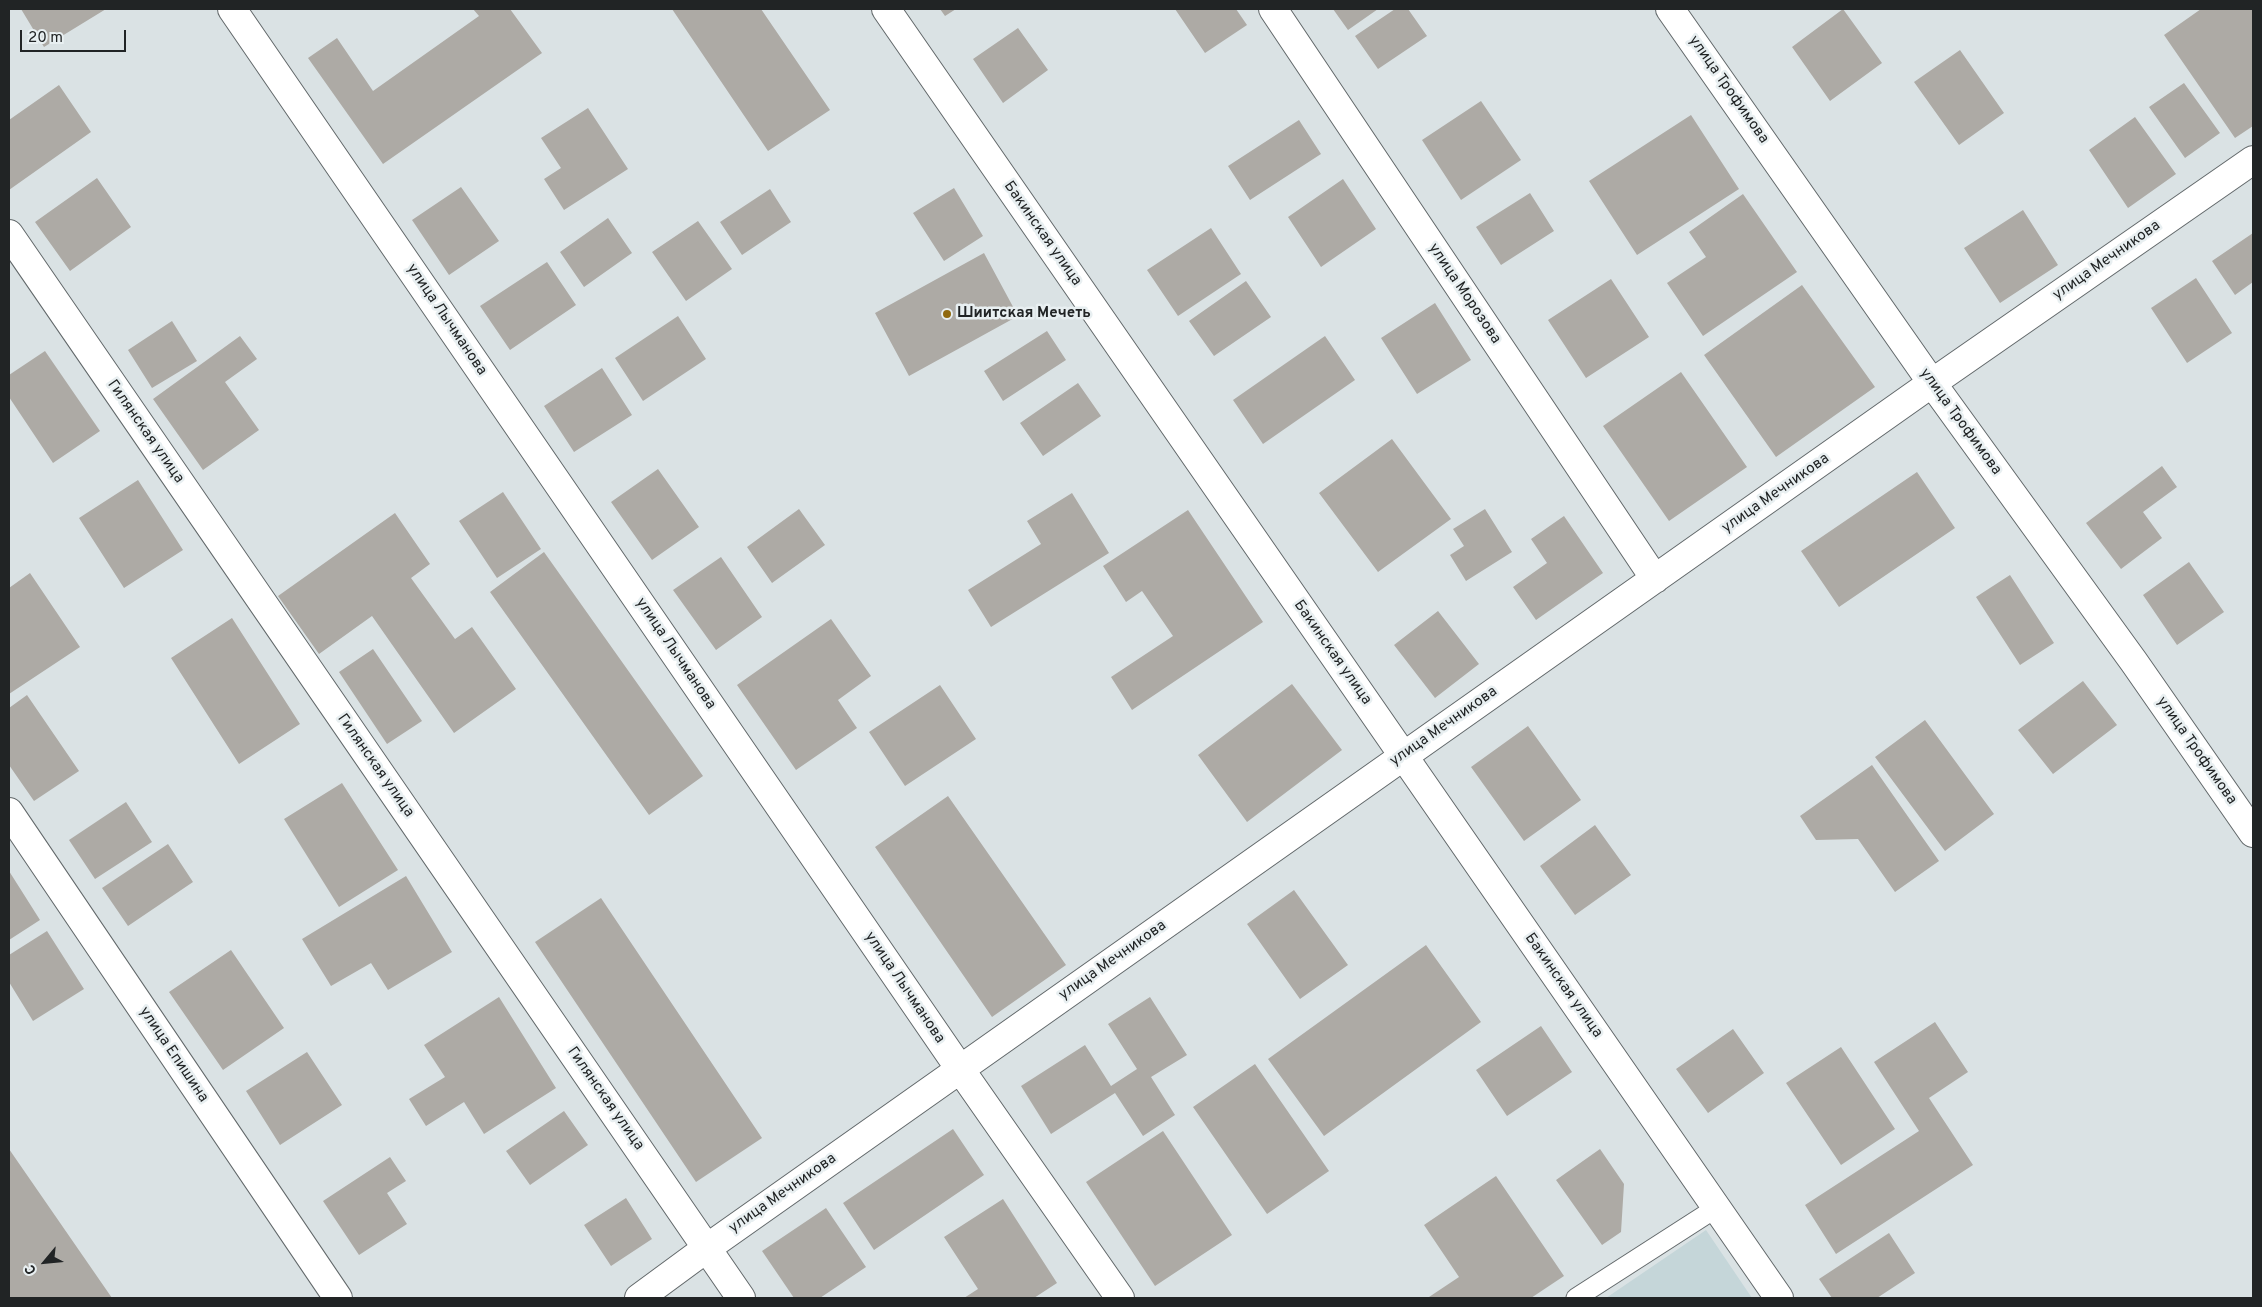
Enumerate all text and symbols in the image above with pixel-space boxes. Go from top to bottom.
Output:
scale bar [22,20,129,52]
text: 20 m [28,29,63,48]
street label: улица Трофимова [1684,33,1772,147]
street label: Бакинская улица [999,178,1085,290]
street label: улица Мечникова [2050,217,2164,305]
street label: улица Морозова [1424,240,1504,348]
street label: улица Лычманова [402,261,490,379]
place label: Шиитская Мечеть [957,305,1091,323]
marker: Шиитская Мечеть [941,308,953,320]
street label: улица Трофимова [1915,365,2005,479]
street label: Гилянская улица [103,377,187,487]
street label: улица Мечникова [1719,450,1833,538]
street label: улица Лычманова [631,595,719,713]
street label: Бакинская улица [1289,597,1375,709]
street label: улица Мечникова [1387,683,1501,771]
street label: улица Трофимова [2152,694,2240,808]
street label: Гилянская улица [333,711,417,821]
street label: улица Мечникова [1056,917,1170,1005]
street label: улица Лычманова [860,929,948,1047]
street label: Бакинская улица [1520,930,1606,1042]
street label: улица Епишина [134,1004,212,1106]
street label: Гилянская улица [563,1044,647,1154]
street label: улица Мечникова [726,1150,840,1238]
north arrow [20,1237,70,1287]
text: С [22,1261,41,1277]

